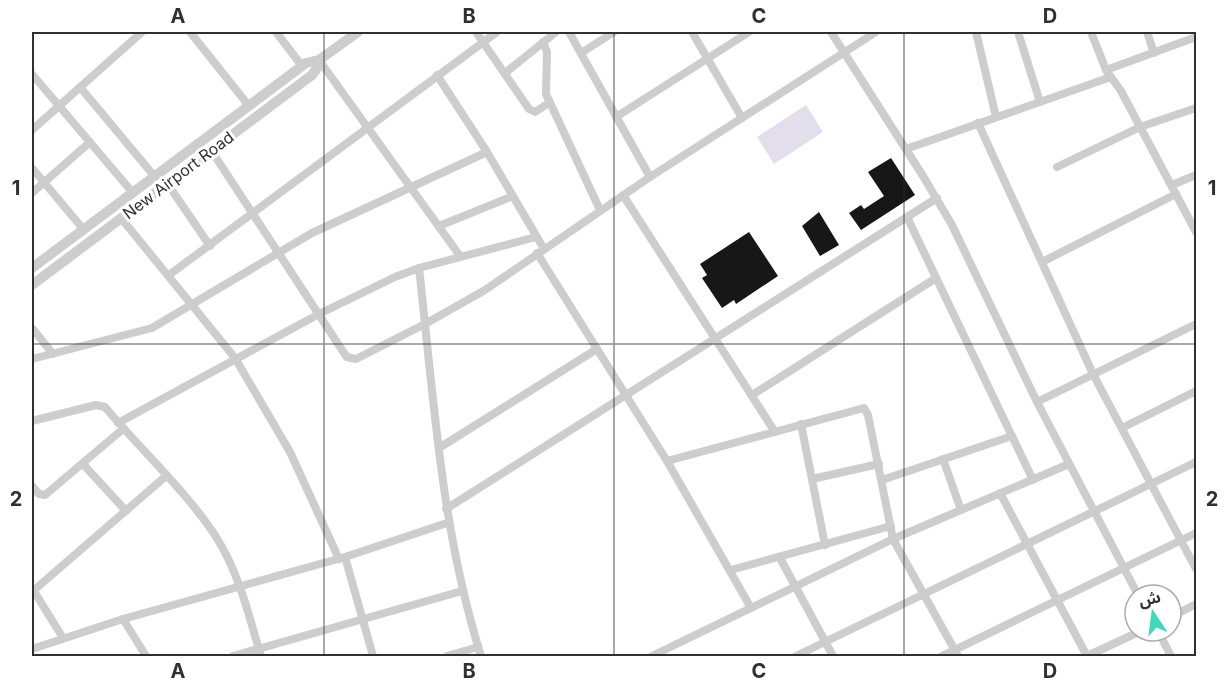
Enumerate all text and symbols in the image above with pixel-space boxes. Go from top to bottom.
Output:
text: A [171,4,186,28]
text: B [462,4,476,28]
text: C [752,4,766,28]
text: D [1043,4,1057,28]
street label: New Airport Road [118,127,238,223]
text: 1 [12,176,20,200]
text: 1 [1208,176,1216,200]
text: 2 [10,487,22,511]
text: 2 [1206,487,1218,511]
north arrow [1123,583,1183,643]
text: ش [1137,586,1163,611]
text: A [171,659,186,683]
text: B [462,659,476,683]
text: C [752,659,766,683]
text: D [1043,659,1057,683]

